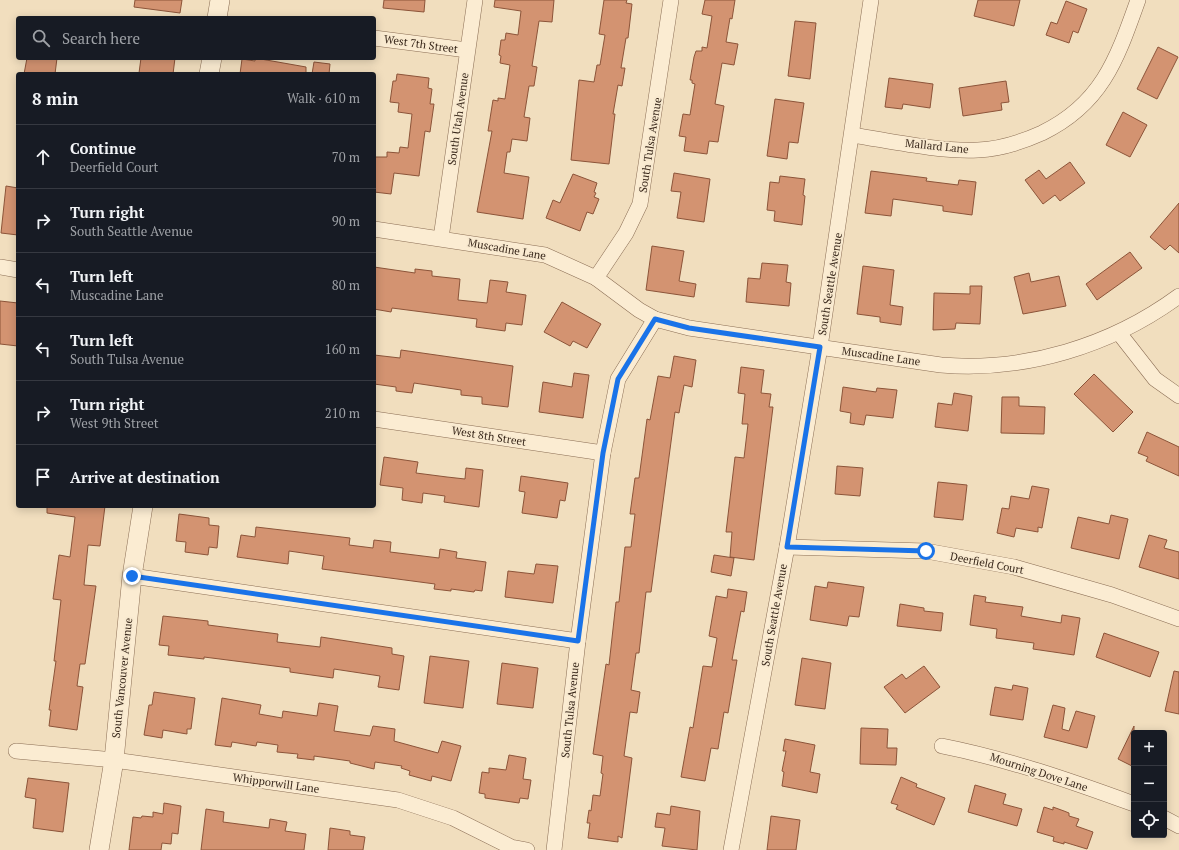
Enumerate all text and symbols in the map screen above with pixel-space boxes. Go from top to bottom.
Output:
search box [16,16,376,60]
icon: search [30,27,52,49]
text: Search here [62,28,140,48]
street label: West 7th Street [383,32,459,56]
street label: South Utah Avenue [445,71,472,166]
text: 8 min [32,87,79,110]
text: Walk · 610 m [287,89,360,107]
street label: South Tulsa Avenue [636,96,665,194]
street label: Mallard Lane [904,136,970,156]
text: Continue [70,138,136,158]
icon: ahead [32,146,54,168]
text: 70 m [332,148,360,166]
text: Deerfield Court [70,158,158,176]
text: Turn right [70,202,145,222]
icon: right [32,210,54,232]
text: 90 m [332,212,360,230]
text: South Seattle Avenue [70,222,193,240]
street label: South Seattle Avenue [815,231,845,336]
street label: Muscadine Lane [467,235,548,263]
text: Turn left [70,266,134,286]
icon: left [32,274,54,296]
text: 80 m [332,276,360,294]
text: Muscadine Lane [70,286,164,304]
text: Turn left [70,330,134,350]
icon: left [32,338,54,360]
text: 160 m [325,340,360,358]
street label: Muscadine Lane [841,344,922,369]
text: South Tulsa Avenue [70,350,184,368]
text: Turn right [70,394,145,414]
icon: right [32,402,54,424]
text: 210 m [325,404,360,422]
text: West 9th Street [70,414,159,432]
street label: West 8th Street [451,423,527,449]
icon: arrive [32,466,54,488]
text: Arrive at destination [70,467,220,487]
route start [917,542,935,560]
street label: Deerfield Court [949,549,1025,577]
street label: South Seattle Avenue [758,562,790,667]
route end [123,567,141,585]
street label: South Vancouver Avenue [109,617,135,739]
street label: South Tulsa Avenue [558,661,582,759]
map controls [1131,730,1167,838]
button: + [1131,730,1167,766]
street label: Mourning Dove Lane [988,750,1090,795]
button: − [1131,766,1167,802]
street label: Whipporwill Lane [232,770,321,796]
button: locate [1131,802,1167,838]

